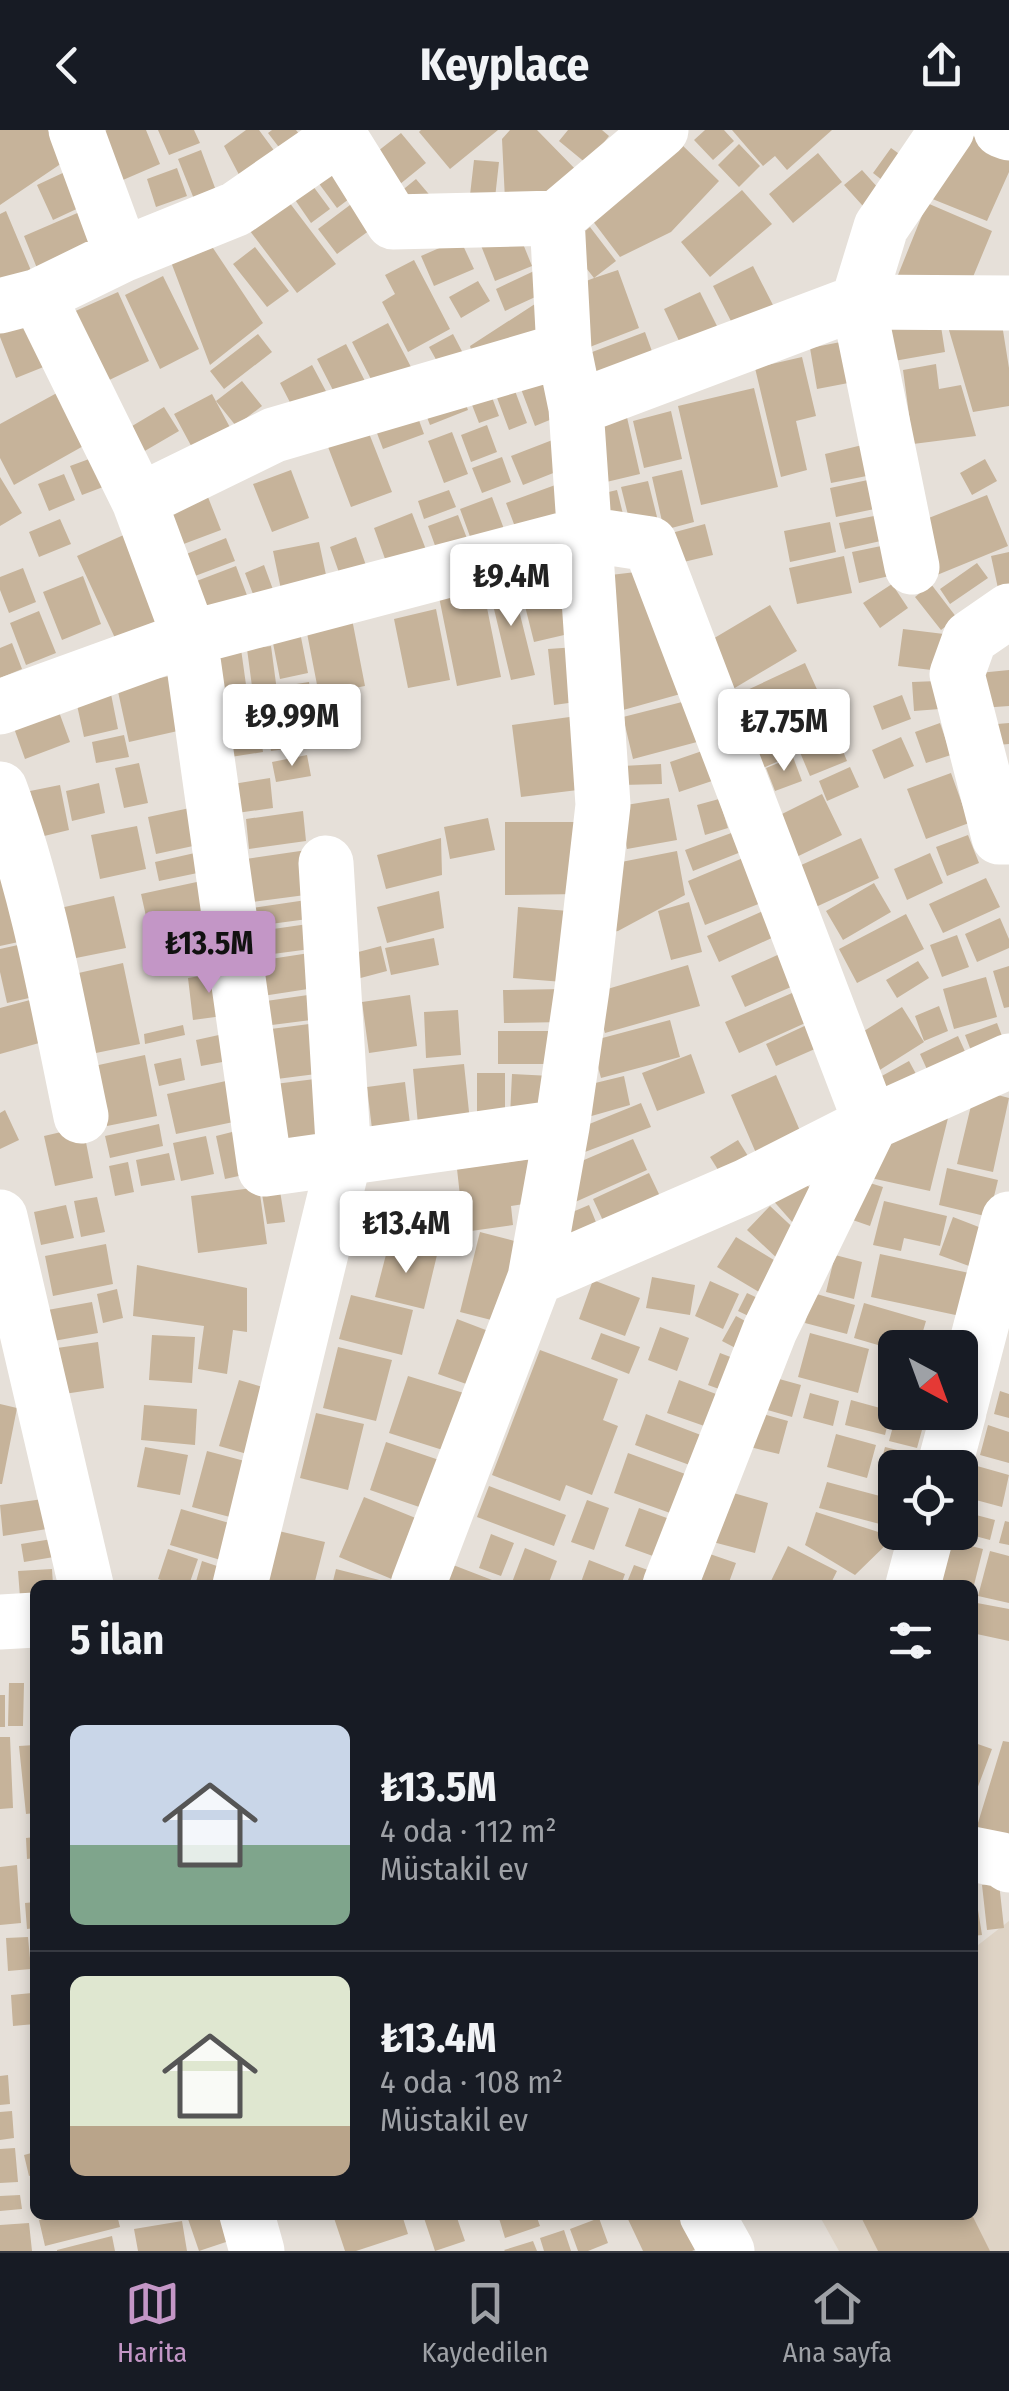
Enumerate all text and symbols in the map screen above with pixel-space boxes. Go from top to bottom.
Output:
icon: back [40,38,95,93]
text: Keyplace [420,38,589,92]
icon: share [914,38,969,93]
pin: ₺9.4M [441,544,581,629]
text: ₺9.4M [472,557,550,595]
pin: ₺9.99M [211,684,373,769]
pin: ₺7.75M [703,689,865,774]
text: ₺9.99M [245,697,339,735]
text: ₺7.75M [740,702,828,740]
pin: ₺13.5M [128,911,290,996]
text: ₺13.5M [165,924,254,962]
pin: ₺13.4M [325,1191,487,1276]
text: ₺13.4M [362,1204,450,1242]
north arrow [878,1330,978,1430]
map controls [878,1330,978,1550]
button: locate [878,1450,978,1550]
icon: filters [883,1613,938,1668]
text: 5 ilan [70,1615,164,1665]
text: ₺13.5M [380,1762,497,1812]
icon: home [150,1765,270,1885]
text: 4 oda · 112 m² [380,1812,557,1850]
text: Müstakil ev [380,1850,528,1888]
text: ₺13.4M [380,2013,496,2063]
icon: home [150,2016,270,2136]
text: 4 oda · 108 m² [380,2063,563,2101]
text: Müstakil ev [380,2101,528,2139]
tab: Harita [117,2276,187,2369]
tab: Kaydedilen [422,2276,549,2369]
tab: Ana sayfa [783,2276,892,2369]

